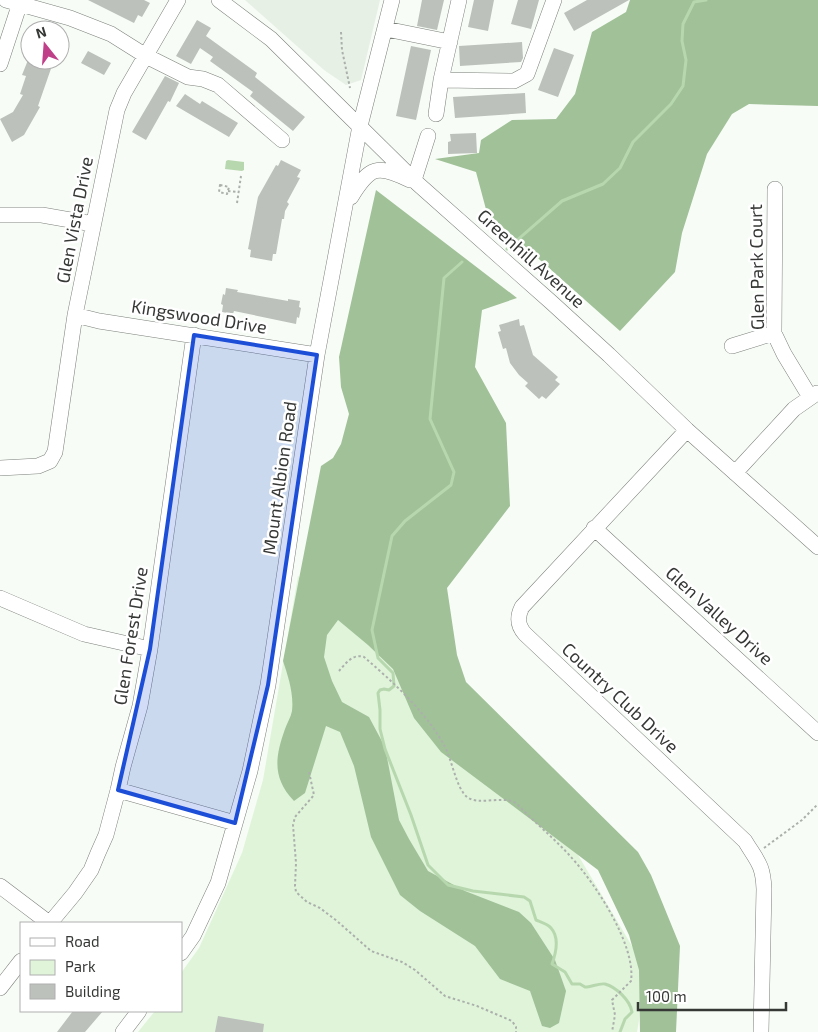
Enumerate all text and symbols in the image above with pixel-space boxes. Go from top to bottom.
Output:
north arrow [20,20,70,70]
text: N [34,22,48,42]
street label: Glen Vista Drive [51,155,97,285]
street label: Greenhill Avenue [473,204,590,312]
street label: Glen Park Court [744,204,768,330]
street label: Kingswood Drive [130,294,269,338]
street label: Mount Albion Road [257,400,301,556]
street label: Glen Valley Drive [661,561,778,669]
street label: Glen Forest Drive [108,565,152,707]
street label: Country Club Drive [558,638,684,757]
legend [20,922,182,1012]
text: Road [65,932,100,950]
text: Park [65,957,96,975]
scale bar [638,980,786,1012]
text: Building [65,982,121,1000]
text: 100 m [646,987,687,1005]

